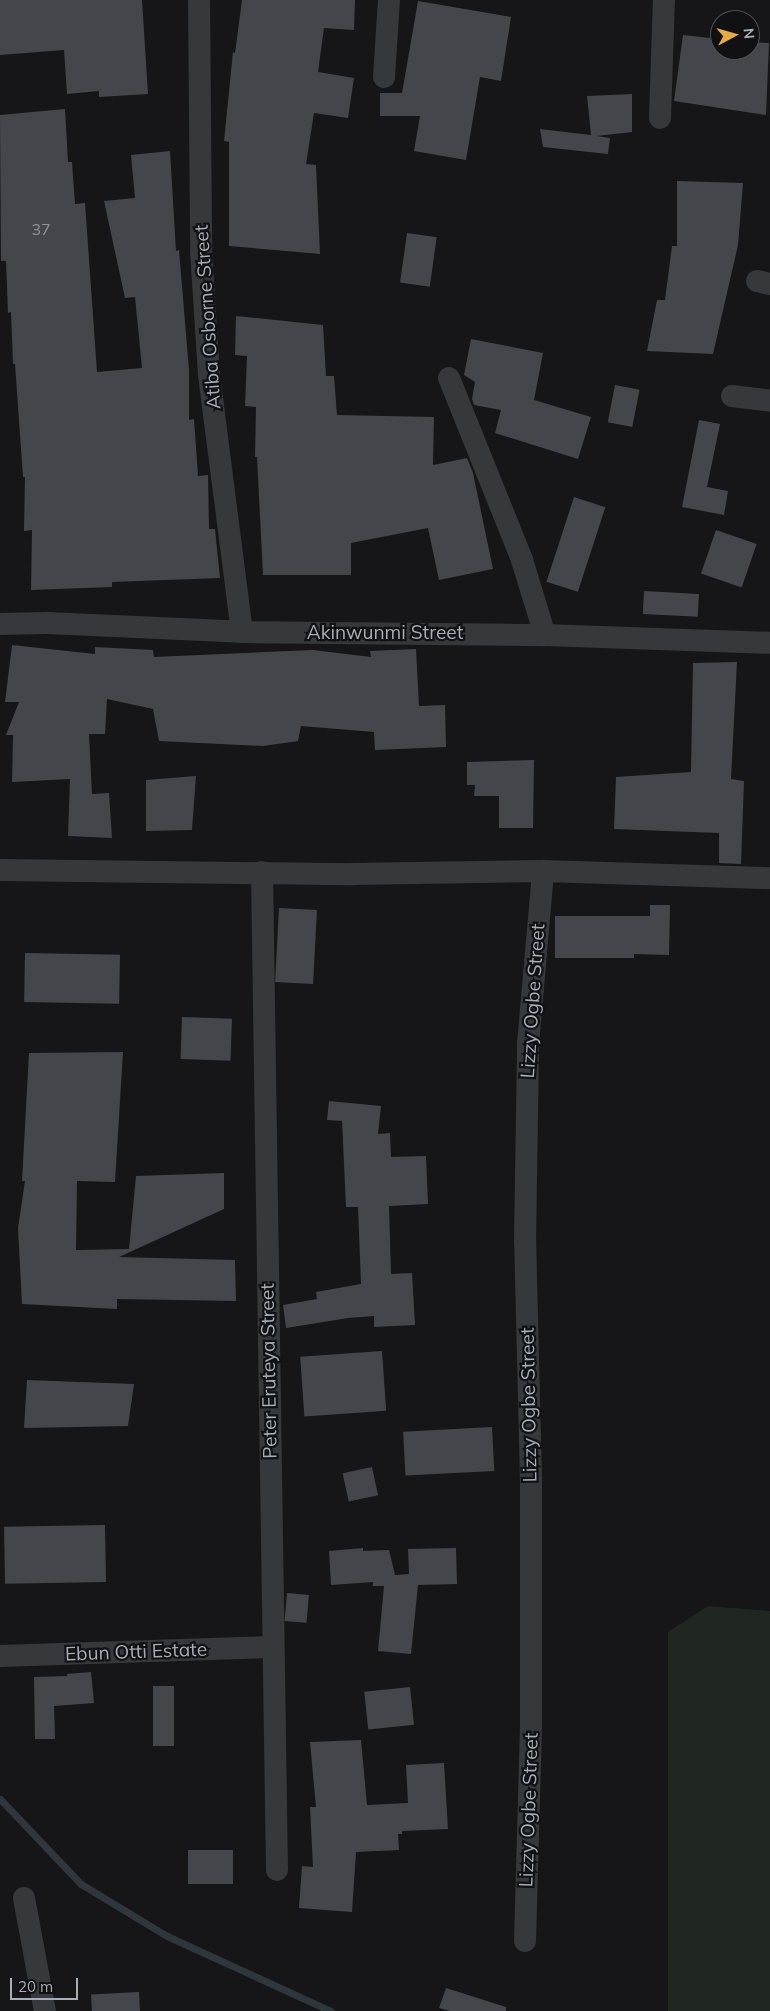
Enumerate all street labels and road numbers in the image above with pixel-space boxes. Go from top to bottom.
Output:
street label: Atiba Osborne Street [190,224,226,410]
street label: Akinwunmi Street [307,622,463,644]
street label: Lizzy Ogbe Street [516,923,550,1079]
street label: Peter Eruteya Street [256,1283,282,1459]
street label: Lizzy Ogbe Street [516,1327,542,1483]
street label: Ebun Otti Estate [65,1638,207,1666]
street label: Lizzy Ogbe Street [515,1732,543,1888]

